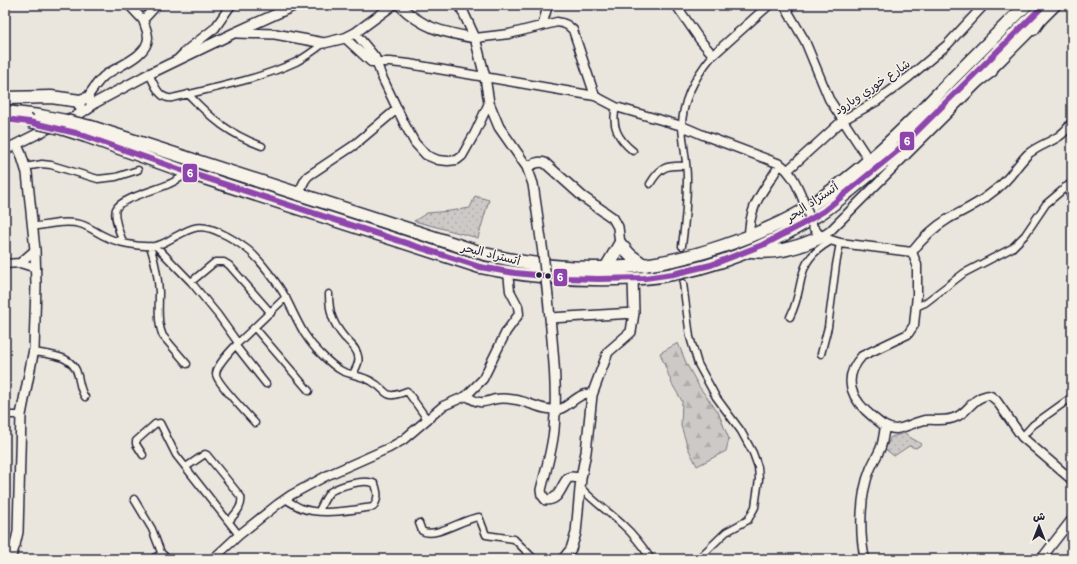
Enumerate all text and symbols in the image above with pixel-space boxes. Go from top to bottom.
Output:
street label: شارع خوري وبارود [831,56,914,119]
line badge: 6 [899,131,915,151]
text: 6 [904,135,911,148]
line badge: 6 [182,163,198,183]
text: 6 [187,167,194,180]
street label: أتستراد البحر [782,179,841,226]
street label: أتستراد البحر [459,240,522,269]
line badge: 6 [553,268,568,287]
unlabelled marker [534,270,544,280]
unlabelled marker [543,271,553,281]
text: 6 [557,271,564,284]
north arrow [1019,506,1059,546]
text: ش [1033,510,1045,523]

